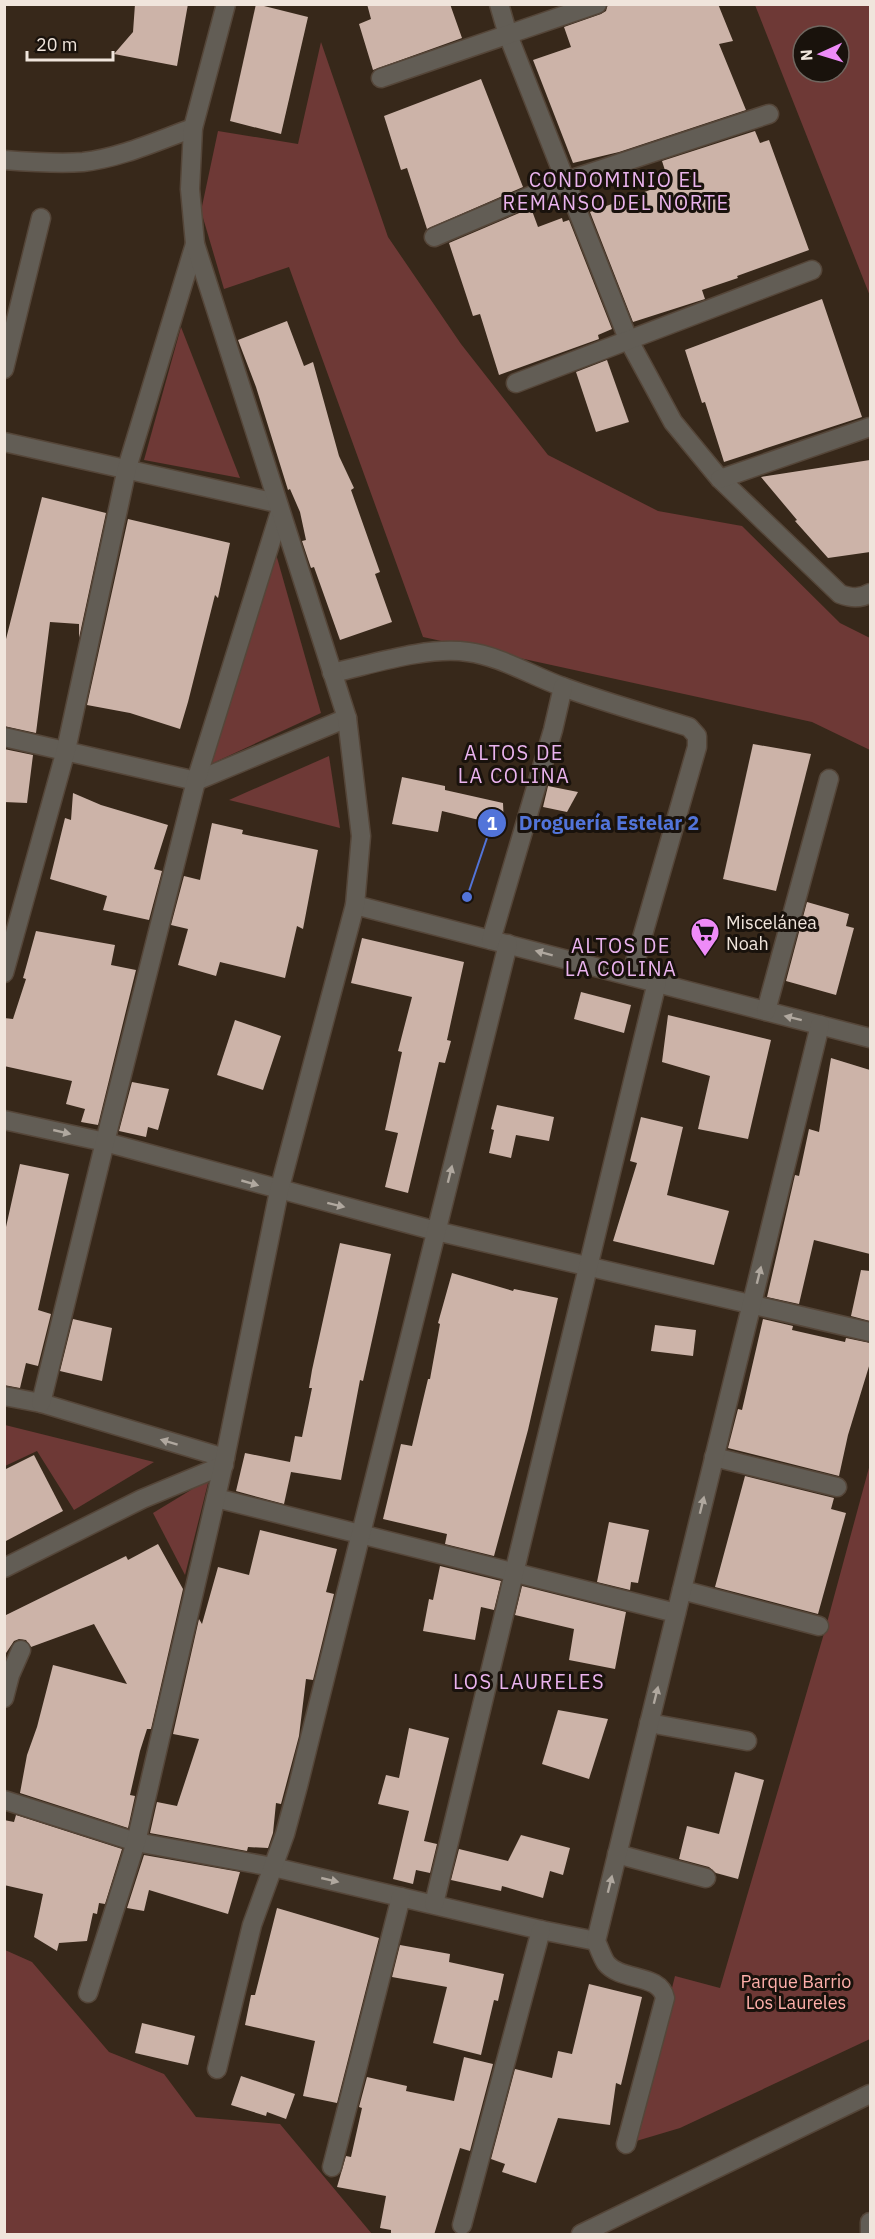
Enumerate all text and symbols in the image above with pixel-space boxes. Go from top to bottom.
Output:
scale bar [27,24,112,62]
north arrow [791,24,851,84]
text: 20 m [36,33,78,56]
text: N [796,49,816,62]
district label: CONDOMINIO EL REMANSO DEL NORTE [502,166,730,216]
district label: ALTOS DE LA COLINA [458,739,570,789]
callout: Droguería Estelar 2 [477,804,711,842]
text: Droguería Estelar 2 [519,809,699,836]
text: 1 [487,812,498,835]
place label: Miscelánea Noah [726,911,817,955]
supermarket icon: Miscelánea Noah [689,916,721,958]
district label: ALTOS DE LA COLINA [565,932,677,982]
one-way arrow [535,948,553,958]
one-way arrow [784,1013,802,1022]
one-way arrow [52,1128,71,1138]
one-way arrow [445,1165,455,1184]
one-way arrow [241,1178,259,1188]
one-way arrow [327,1201,345,1211]
one-way arrow [754,1266,764,1284]
one-way arrow [160,1437,178,1446]
one-way arrow [698,1496,708,1515]
district label: LOS LAURELES [453,1668,605,1695]
one-way arrow [651,1685,661,1704]
one-way arrow [605,1875,615,1893]
one-way arrow [321,1876,340,1885]
park label: Parque Barrio Los Laureles [741,1970,851,2014]

